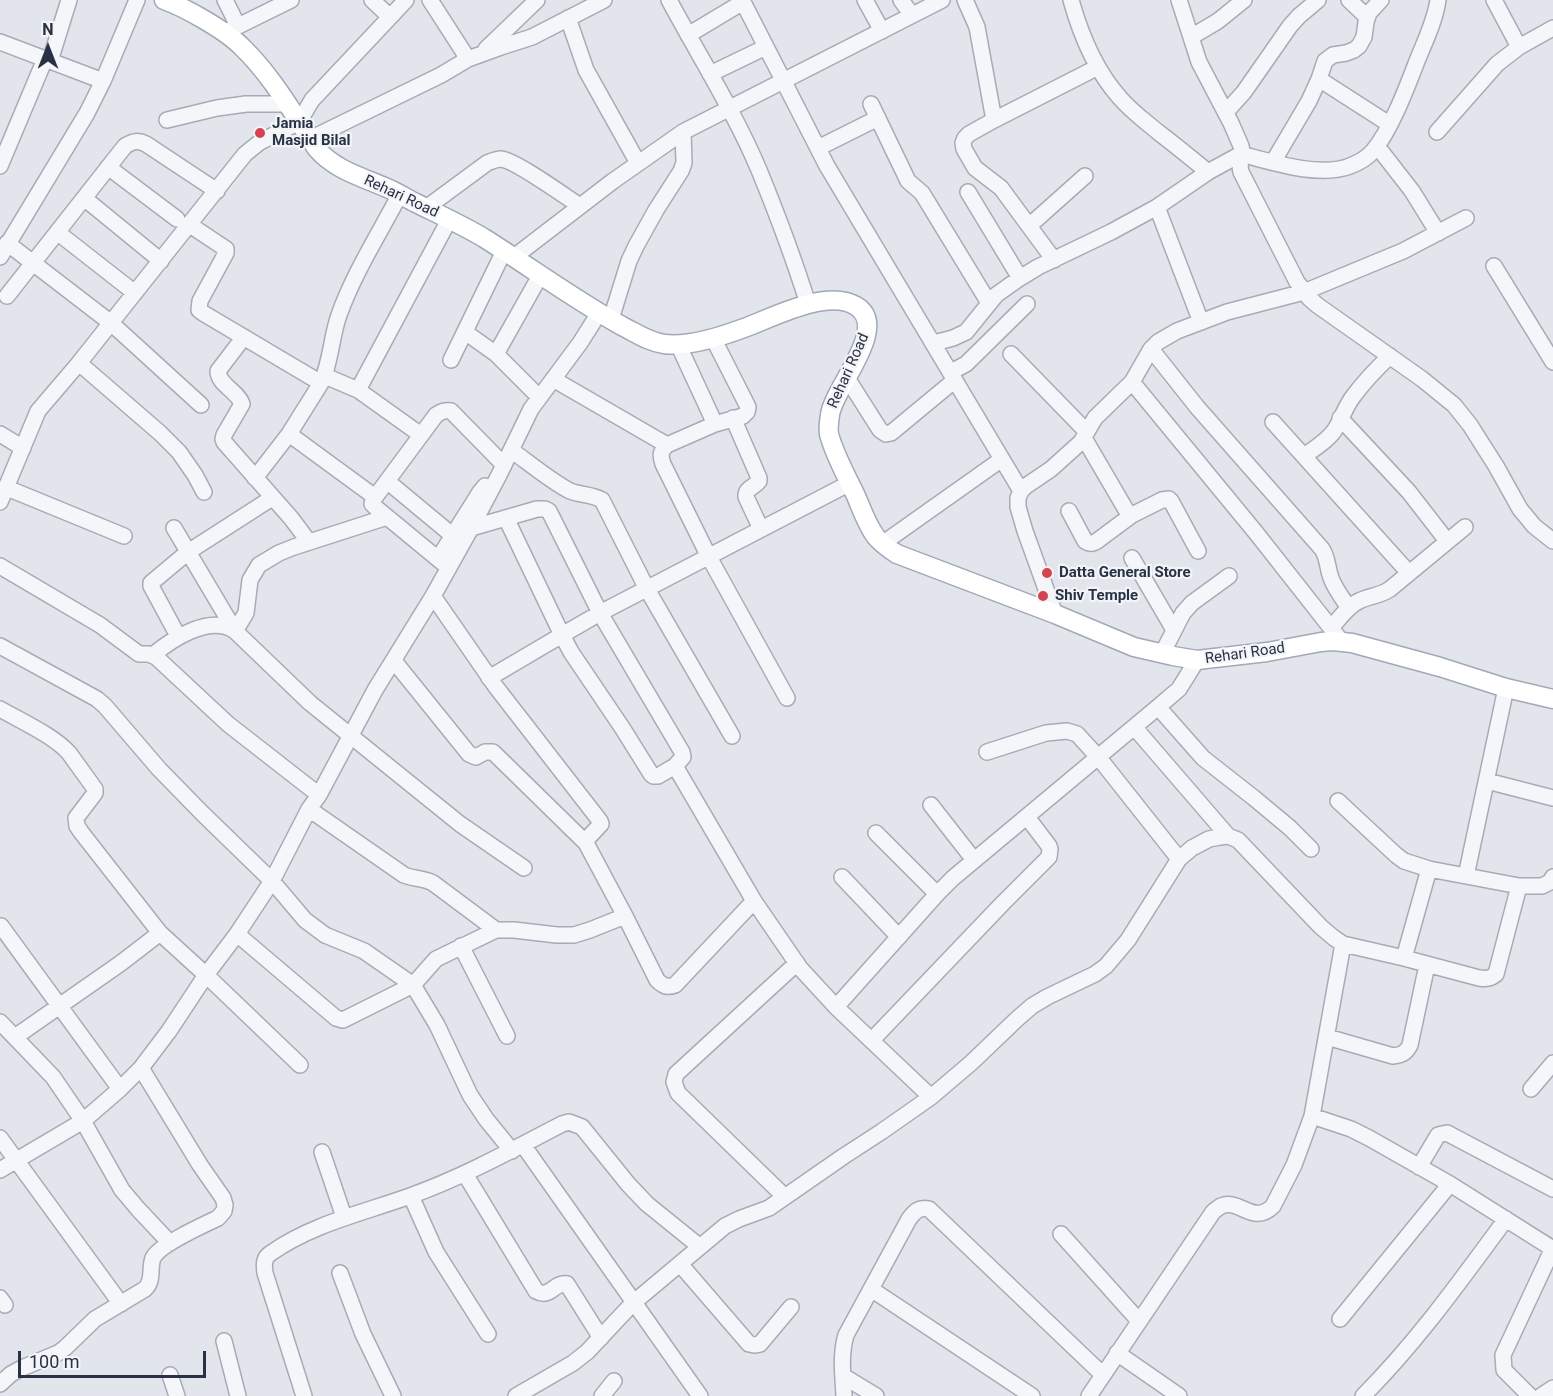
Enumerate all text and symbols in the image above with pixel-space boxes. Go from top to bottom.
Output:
north arrow [18,18,78,78]
text: N [42,20,54,39]
place label: Jamia Masjid Bilal [272,115,350,150]
marker: Jamia Masjid Bilal [253,126,267,140]
street label: Rehari Road [361,172,441,222]
street label: Rehari Road [824,331,874,411]
place label: Datta General Store [1059,564,1191,582]
marker: Datta General Store [1040,566,1054,580]
place label: Shiv Temple [1055,587,1138,605]
marker: Shiv Temple [1036,589,1050,603]
street label: Rehari Road [1204,639,1286,669]
scale bar [21,1339,208,1377]
text: 100 m [29,1351,80,1372]

